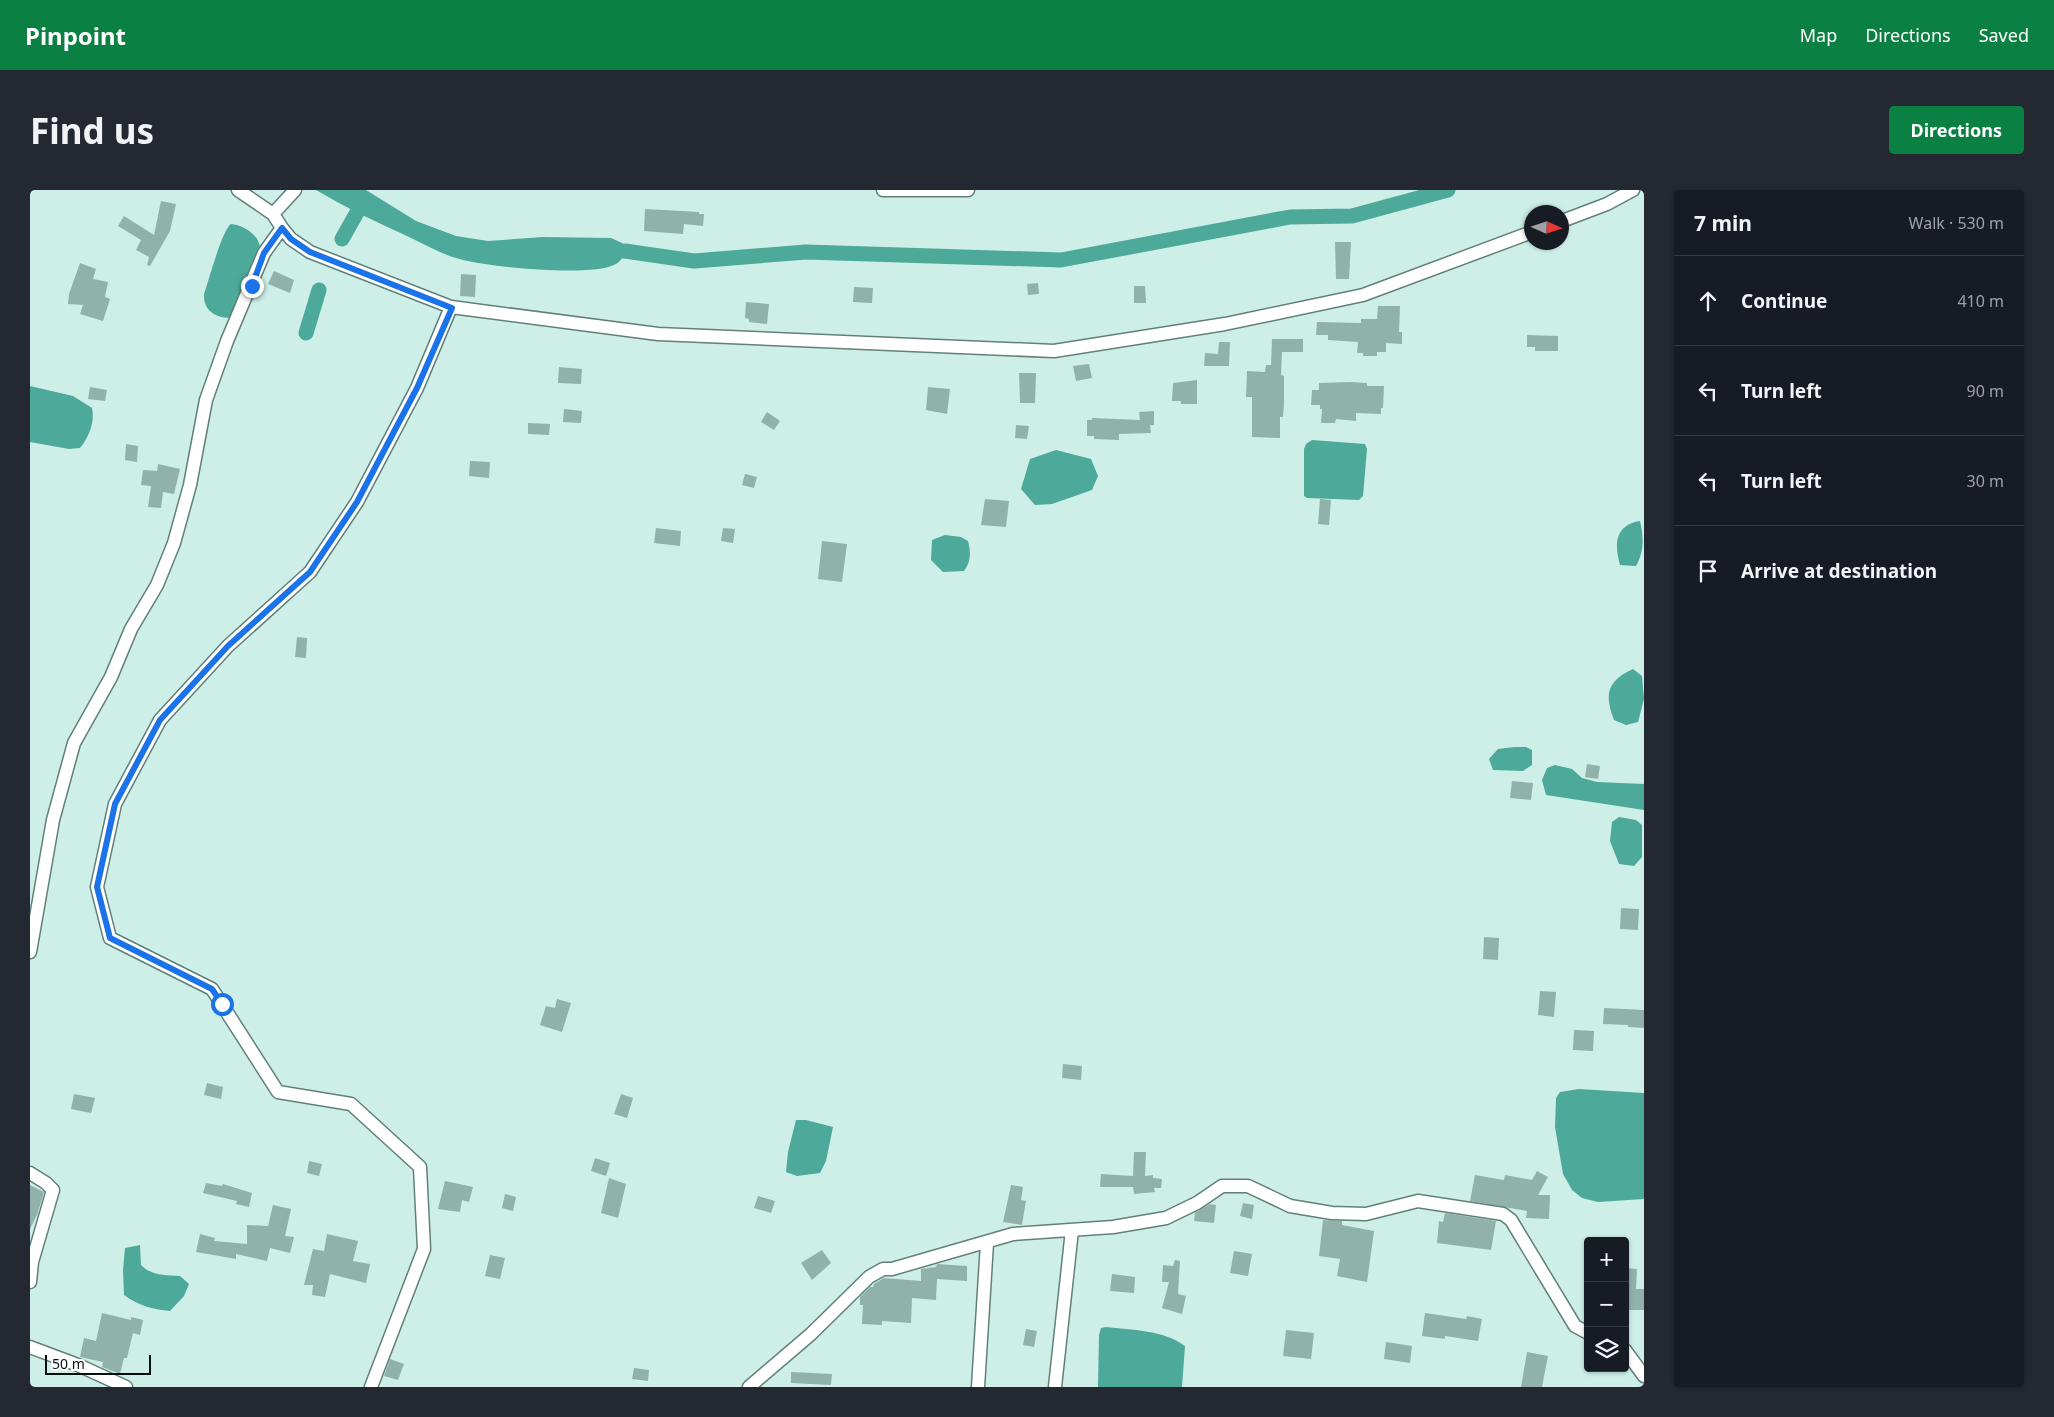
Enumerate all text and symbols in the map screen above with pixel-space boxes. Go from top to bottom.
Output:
text: Pinpoint [25,19,126,52]
text: Map [1800,23,1837,47]
text: Directions [1865,23,1951,47]
text: Saved [1979,23,2029,47]
button: Directions [1889,106,2024,154]
text: Find us [30,107,154,154]
north arrow [1524,205,1569,250]
text: 7 min [1694,209,1752,237]
text: Walk · 530 m [1909,212,2004,234]
route end [241,275,264,298]
icon: ahead [1694,287,1722,315]
text: Continue [1741,288,1827,314]
text: 410 m [1957,290,2004,312]
icon: left [1694,377,1722,405]
text: Turn left [1741,378,1822,404]
text: 90 m [1967,380,2004,402]
icon: left [1694,467,1722,495]
text: Turn left [1741,468,1822,494]
text: 30 m [1967,470,2004,492]
icon: arrive [1694,557,1722,585]
text: Arrive at destination [1741,558,1937,584]
route start [211,993,234,1016]
map controls [1584,1237,1629,1372]
button: + [1584,1237,1629,1282]
button: − [1584,1282,1629,1327]
button: layers [1584,1327,1629,1372]
scale bar [45,1352,151,1375]
text: 50 m [52,1354,85,1373]

